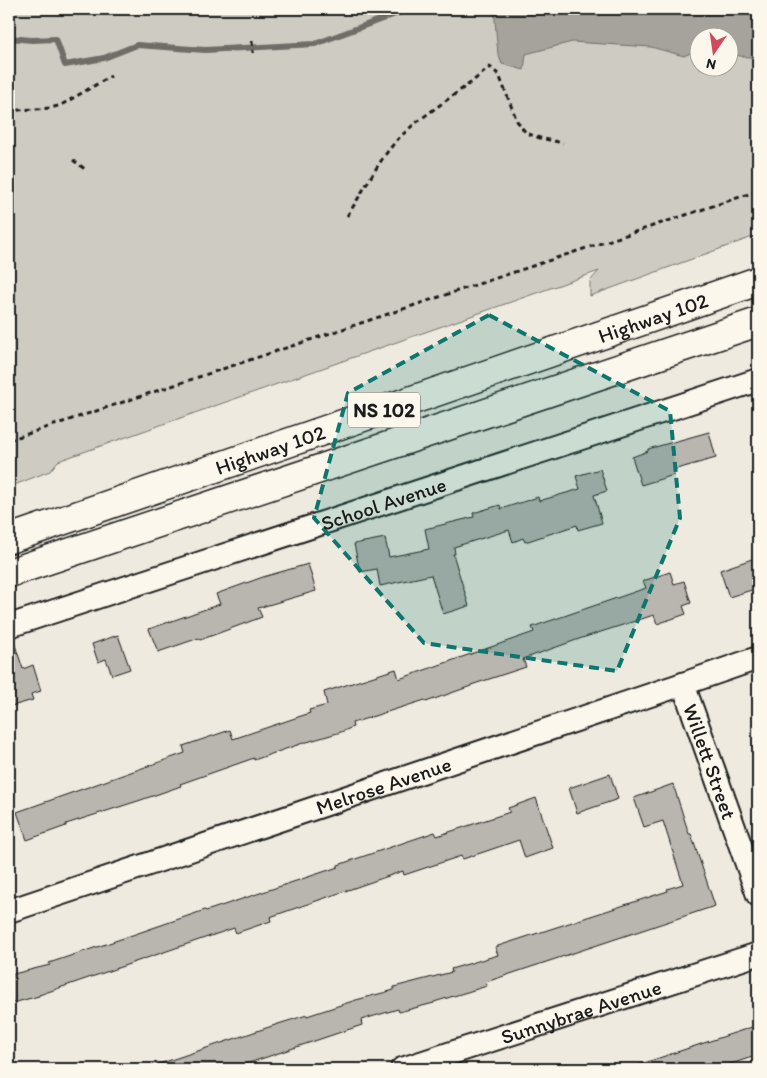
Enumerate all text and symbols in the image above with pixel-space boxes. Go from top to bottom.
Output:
north arrow [690,28,740,78]
text: N [705,55,718,74]
street label: Highway 102 [595,287,711,348]
road number: NS 102 [348,392,420,428]
street label: Highway 102 [212,419,328,480]
street label: School Avenue [318,471,449,535]
street label: Willett Street [678,700,743,823]
street label: Melrose Avenue [312,751,454,819]
street label: Sunnybrae Avenue [498,974,664,1049]

